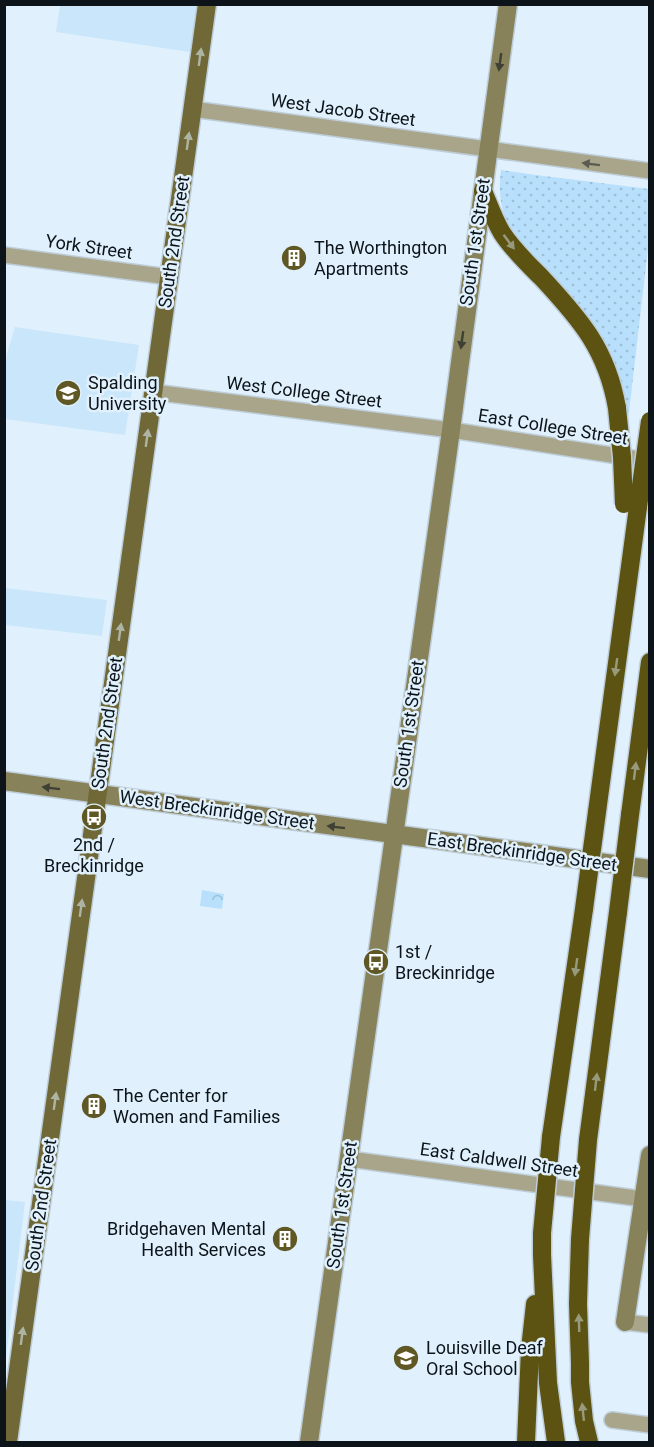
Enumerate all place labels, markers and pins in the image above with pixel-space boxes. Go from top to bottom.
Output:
place label: The Worthington Apartments [314,237,447,279]
building icon: The Worthington Apartments [279,243,309,273]
place label: Spalding University [88,372,167,414]
school or university icon: Spalding University [53,378,83,408]
bus stop icon: 2nd / Breckinridge [79,802,109,832]
place label: 2nd / Breckinridge [44,834,144,876]
place label: 1st / Breckinridge [395,941,495,983]
bus stop icon: 1st / Breckinridge [361,947,391,977]
place label: The Center for Women and Families [113,1085,280,1127]
building icon: The Center for Women and Families [79,1091,109,1121]
place label: Bridgehaven Mental Health Services [107,1218,266,1260]
building icon: Bridgehaven Mental Health Services [270,1224,300,1254]
place label: Louisville Deaf Oral School [426,1337,544,1379]
school or university icon: Louisville Deaf Oral School [391,1343,421,1373]

